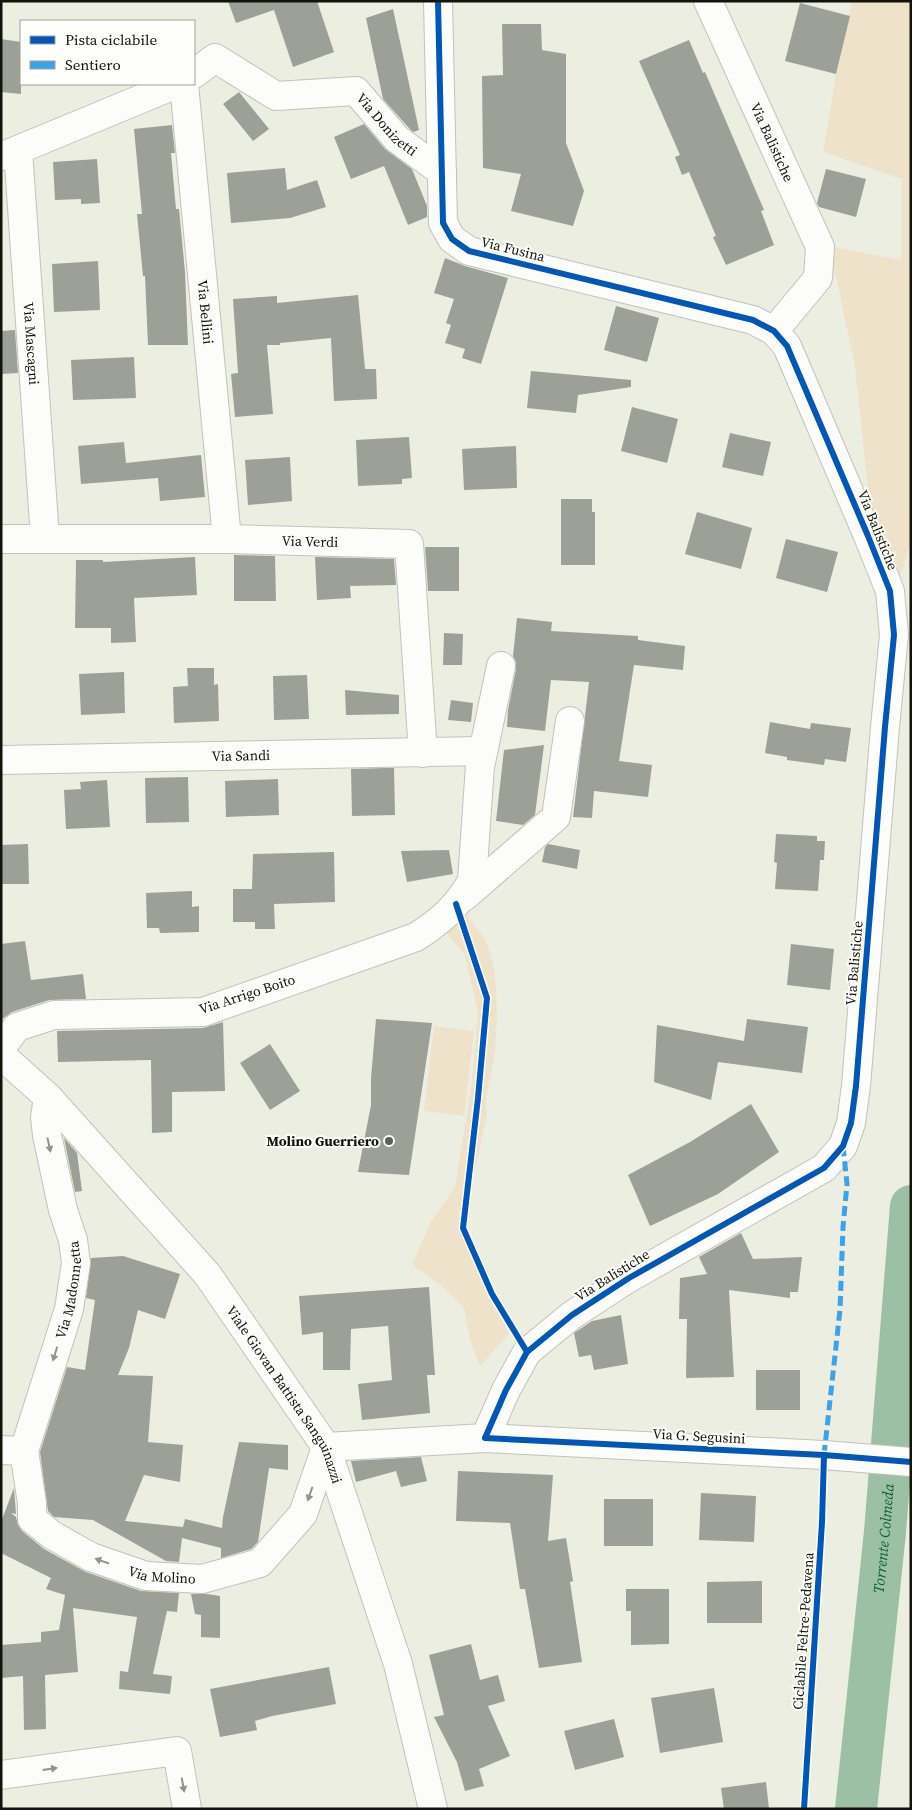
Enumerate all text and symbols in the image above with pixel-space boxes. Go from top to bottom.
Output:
legend [20,20,195,85]
text: Pista ciclabile [65,29,157,50]
text: Sentiero [65,54,121,75]
street label: Via Donizetti [352,88,421,161]
street label: Via Balistiche [746,99,799,185]
street label: Via Fusina [479,231,548,267]
street label: Via Bellini [193,279,219,345]
street label: Via Mascagni [19,301,44,386]
street label: Via Balistiche [853,487,903,573]
street label: Via Verdi [281,531,339,552]
street label: Via Sandi [212,745,270,766]
street label: Via Balistiche [840,920,868,1006]
street label: Via Arrigo Boito [196,969,298,1019]
place label: Molino Guerriero [266,1131,379,1151]
marker: Molino Guerriero [383,1135,395,1147]
one-way arrow [45,1138,53,1153]
street label: Via Madonnetta [50,1239,86,1341]
street label: Via Balistiche [571,1244,653,1306]
street label: Viale Giovan Battista Sanguinazzi [222,1302,347,1486]
one-way arrow [51,1347,59,1362]
street label: Via G. Segusini [652,1424,746,1448]
water label: Torrente Colmeda [868,1483,899,1594]
one-way arrow [306,1486,314,1501]
street label: Ciclabile Feltre-Pedavena [788,1551,819,1710]
one-way arrow [94,1557,109,1565]
street label: Via Molino [125,1561,197,1589]
one-way arrow [42,1764,58,1772]
one-way arrow [179,1777,187,1793]

